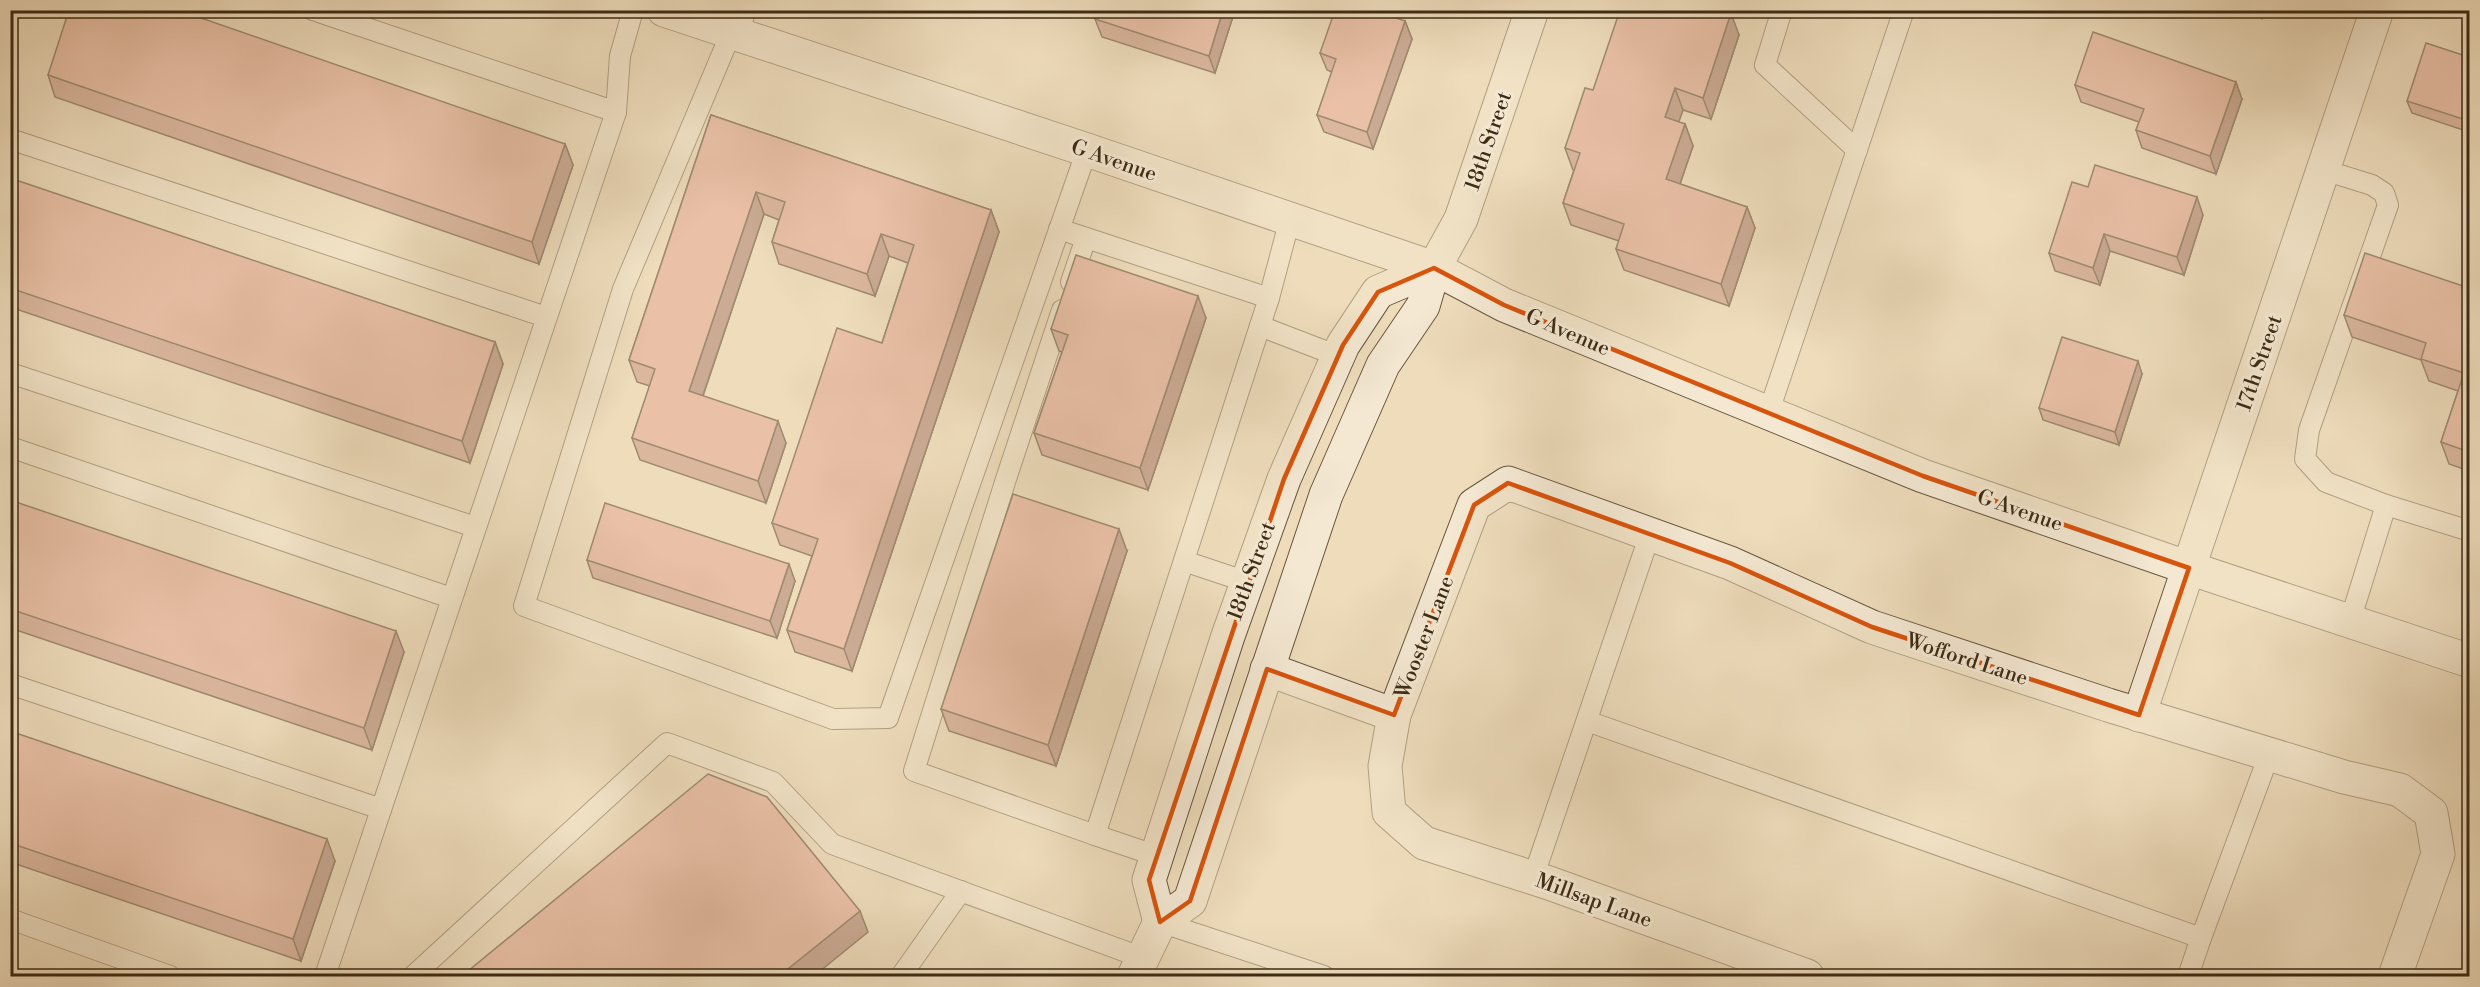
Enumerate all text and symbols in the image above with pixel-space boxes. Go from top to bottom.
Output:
street label: 18th Street [1460,88,1518,194]
street label: G Avenue [1067,134,1160,188]
street label: G Avenue [1522,304,1614,362]
street label: 17th Street [2231,311,2289,415]
street label: G Avenue [1973,484,2066,538]
street label: 18th Street [1222,518,1282,624]
street label: Wooster Lane [1389,572,1460,703]
street label: Wofford Lane [1901,628,2031,692]
street label: Millsap Lane [1532,868,1655,934]

